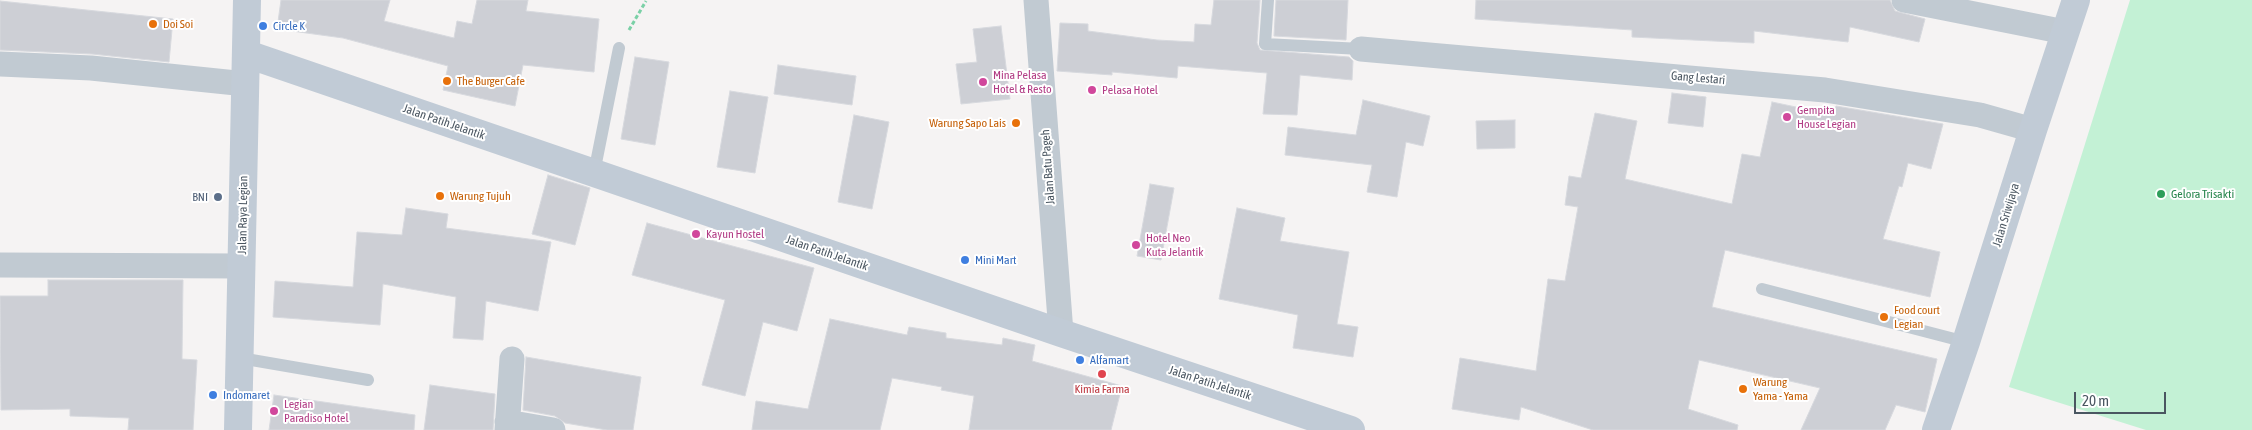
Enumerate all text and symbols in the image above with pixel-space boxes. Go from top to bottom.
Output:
place label: Doi Soi [163,17,193,31]
marker: Doi Soi [147,18,159,30]
place label: Circle K [273,19,305,33]
marker: Circle K [257,20,269,32]
place label: Mina Pelasa Hotel & Resto [993,68,1052,96]
street label: Gang Lestari [1670,68,1726,88]
place label: The Burger Cafe [457,74,525,88]
marker: The Burger Cafe [441,75,453,87]
marker: Mina Pelasa Hotel & Resto [977,76,989,88]
place label: Pelasa Hotel [1102,83,1158,97]
marker: Pelasa Hotel [1086,84,1098,96]
street label: Jalan Patih Jelantik [401,101,487,143]
place label: Gempita House Legian [1797,103,1856,131]
marker: Gempita House Legian [1781,111,1793,123]
place label: Warung Sapo Lais [929,116,1006,130]
marker: Warung Sapo Lais [1010,117,1022,129]
street label: Jalan Batu Pageh [1038,129,1058,205]
street label: Jalan Raya Legian [235,176,251,254]
street label: Jalan Sriwijaya [1990,182,2022,248]
place label: Gelora Trisakti [2171,187,2234,201]
marker: Gelora Trisakti [2155,188,2167,200]
place label: Warung Tujuh [450,189,511,203]
place label: BNI [192,190,208,204]
marker: Warung Tujuh [434,190,446,202]
marker: BNI [212,191,224,203]
place label: Kayun Hostel [706,227,764,241]
marker: Kayun Hostel [690,228,702,240]
place label: Hotel Neo Kuta Jelantik [1146,231,1204,259]
street label: Jalan Patih Jelantik [784,232,870,274]
marker: Hotel Neo Kuta Jelantik [1130,239,1142,251]
place label: Mini Mart [975,253,1017,267]
marker: Mini Mart [959,254,971,266]
place label: Food court Legian [1894,303,1940,331]
marker: Food court Legian [1878,311,1890,323]
place label: Alfamart [1090,353,1129,367]
marker: Alfamart [1074,354,1086,366]
street label: Jalan Patih Jelantik [1167,363,1253,403]
marker: Kimia Farma [1096,368,1108,380]
place label: Warung Yama - Yama [1753,375,1808,403]
place label: Kimia Farma [1074,382,1130,396]
scale bar [2077,382,2170,414]
marker: Warung Yama - Yama [1737,383,1749,395]
place label: Indomaret [223,388,270,402]
marker: Indomaret [207,389,219,401]
text: 20 m [2082,392,2109,409]
place label: Legian Paradiso Hotel [284,397,349,425]
marker: Legian Paradiso Hotel [268,405,280,417]

